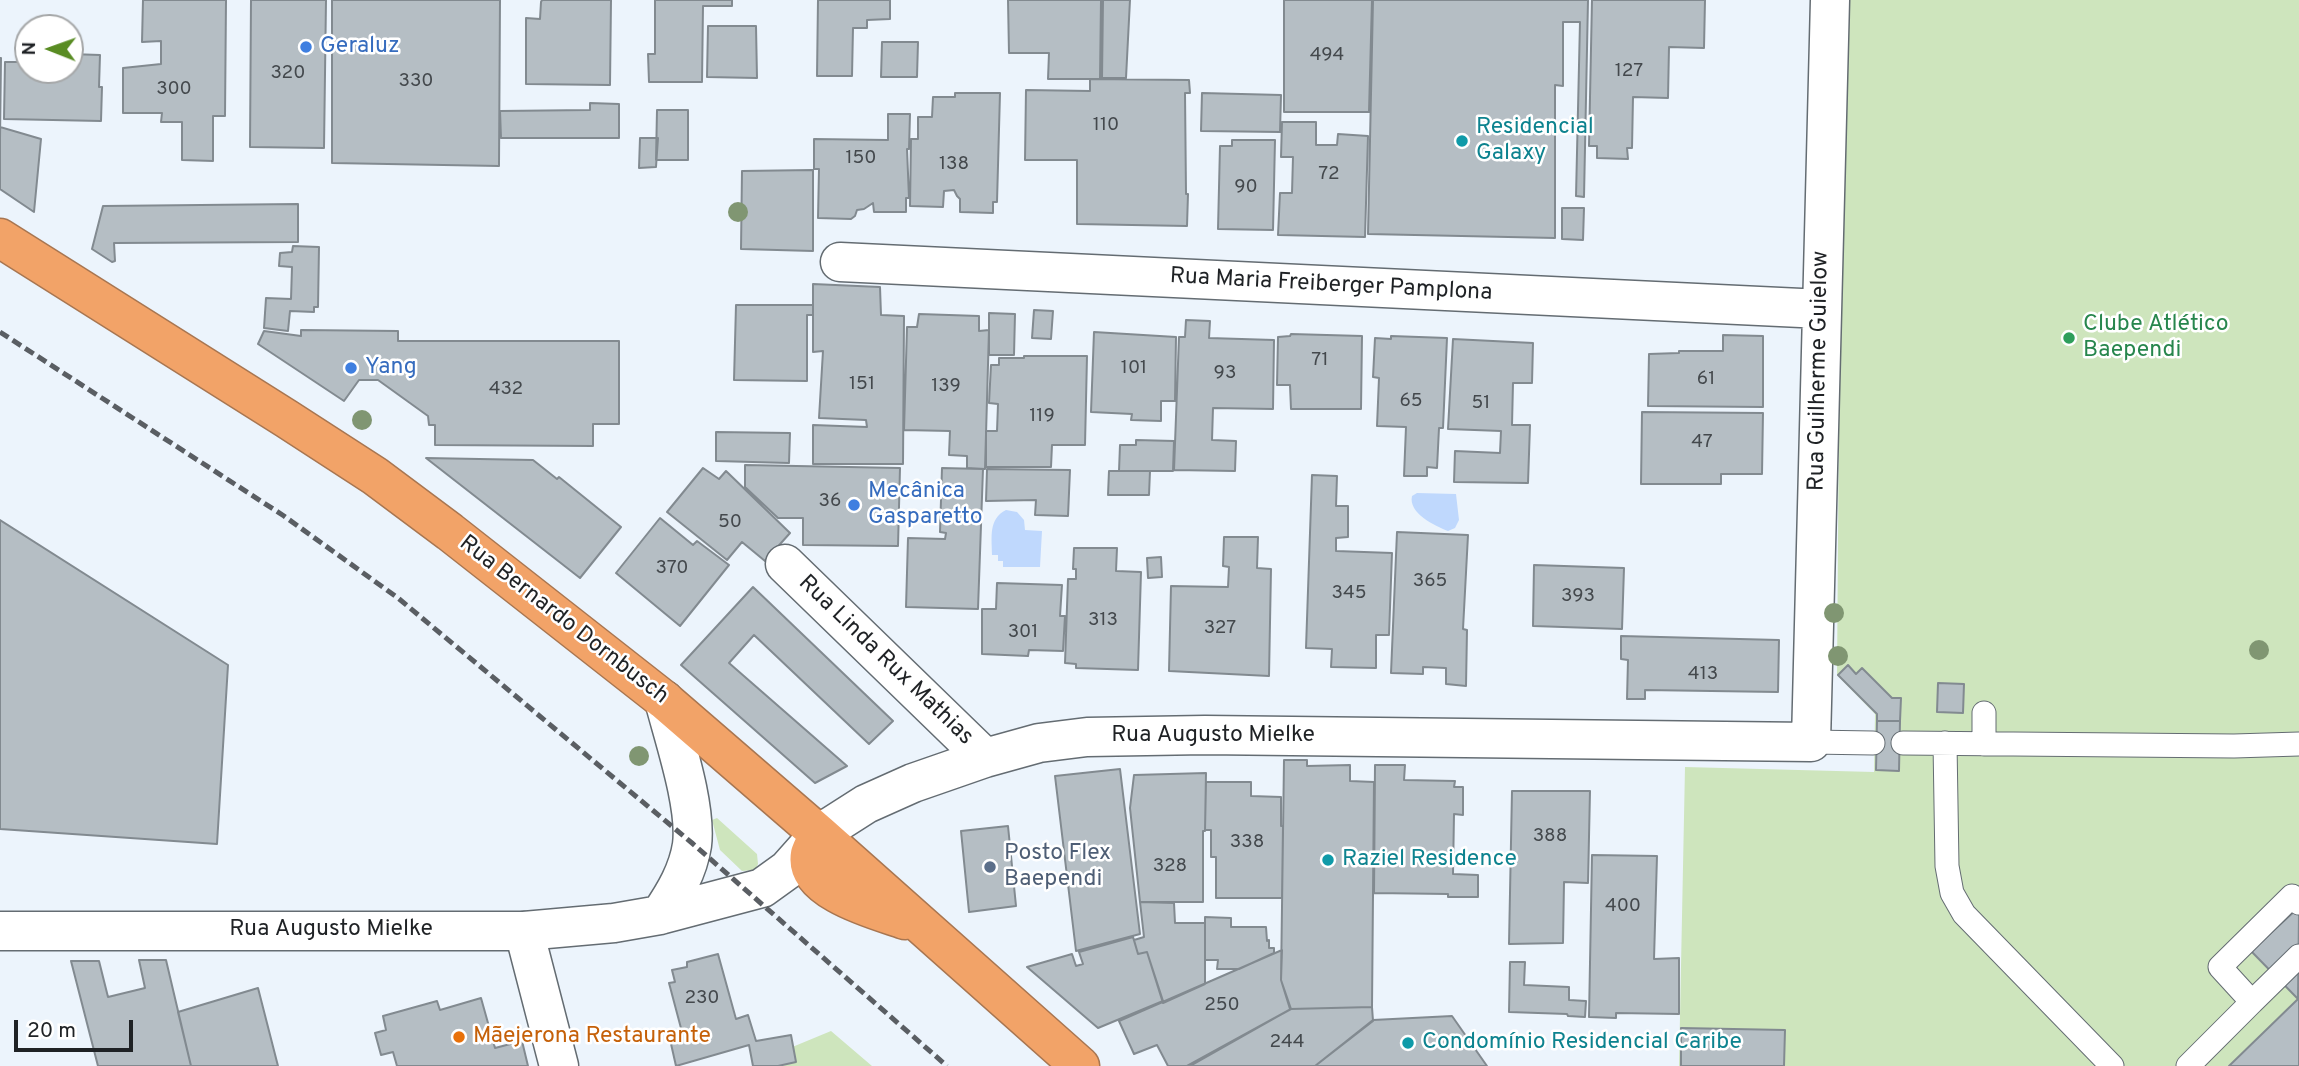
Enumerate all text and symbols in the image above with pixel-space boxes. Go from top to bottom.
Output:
north arrow [14,14,84,84]
place label: Geraluz [320,33,400,61]
marker: Geraluz [298,39,314,55]
text: N [18,42,42,56]
house number: 494 [1310,45,1344,67]
house number: 127 [1615,61,1643,83]
house number: 320 [271,63,305,85]
house number: 330 [399,71,433,93]
house number: 300 [156,79,192,101]
place label: Residencial Galaxy [1476,114,1594,168]
house number: 110 [1093,115,1119,137]
marker: Residencial Galaxy [1454,133,1470,149]
house number: 150 [845,148,877,170]
house number: 138 [939,154,969,176]
house number: 72 [1318,164,1340,186]
house number: 90 [1234,177,1258,199]
street label: Rua Guilherme Guielow [1804,250,1836,492]
street label: Rua Maria Freiberger Pamplona [1169,264,1493,308]
place label: Clube Atlético Baependi [2083,311,2228,365]
marker: Clube Atlético Baependi [2061,330,2077,346]
house number: 71 [1311,350,1329,372]
place label: Yang [365,354,417,382]
house number: 101 [1121,358,1147,380]
marker: Yang [343,360,359,376]
house number: 93 [1214,363,1236,385]
house number: 61 [1697,369,1715,391]
house number: 151 [849,374,875,396]
house number: 139 [931,376,961,398]
house number: 432 [489,379,523,401]
house number: 65 [1399,391,1423,413]
house number: 51 [1472,393,1490,415]
house number: 119 [1029,406,1055,428]
house number: 47 [1691,432,1713,454]
place label: Mecânica Gasparetto [868,478,983,532]
house number: 36 [819,491,841,513]
marker: Mecânica Gasparetto [846,497,862,513]
house number: 50 [718,512,742,534]
street label: Rua Bernardo Dornbusch [453,531,673,711]
house number: 370 [656,558,688,580]
street label: Rua Linda Rux Mathias [792,570,978,752]
house number: 365 [1413,571,1447,593]
house number: 345 [1331,583,1367,605]
house number: 393 [1561,586,1595,608]
house number: 313 [1088,610,1118,632]
house number: 327 [1204,618,1236,640]
house number: 301 [1008,622,1038,644]
house number: 413 [1688,664,1718,686]
street label: Rua Augusto Mielke [1111,722,1315,750]
house number: 388 [1533,826,1567,848]
house number: 338 [1230,832,1264,854]
place label: Posto Flex Baependi [1004,840,1111,894]
place label: Raziel Residence [1342,846,1517,874]
marker: Raziel Residence [1320,852,1336,868]
house number: 328 [1153,856,1187,878]
marker: Posto Flex Baependi [982,859,998,875]
house number: 400 [1605,896,1641,918]
street label: Rua Augusto Mielke [229,916,433,944]
house number: 230 [684,988,720,1010]
house number: 250 [1204,995,1240,1017]
scale bar [18,1006,136,1050]
text: 20 m [27,1018,76,1045]
place label: Mãejerona Restaurante [473,1023,711,1051]
marker: Mãejerona Restaurante [451,1029,467,1045]
place label: Condomínio Residencial Caribe [1422,1029,1742,1057]
house number: 244 [1269,1032,1305,1054]
marker: Condomínio Residencial Caribe [1400,1035,1416,1051]

